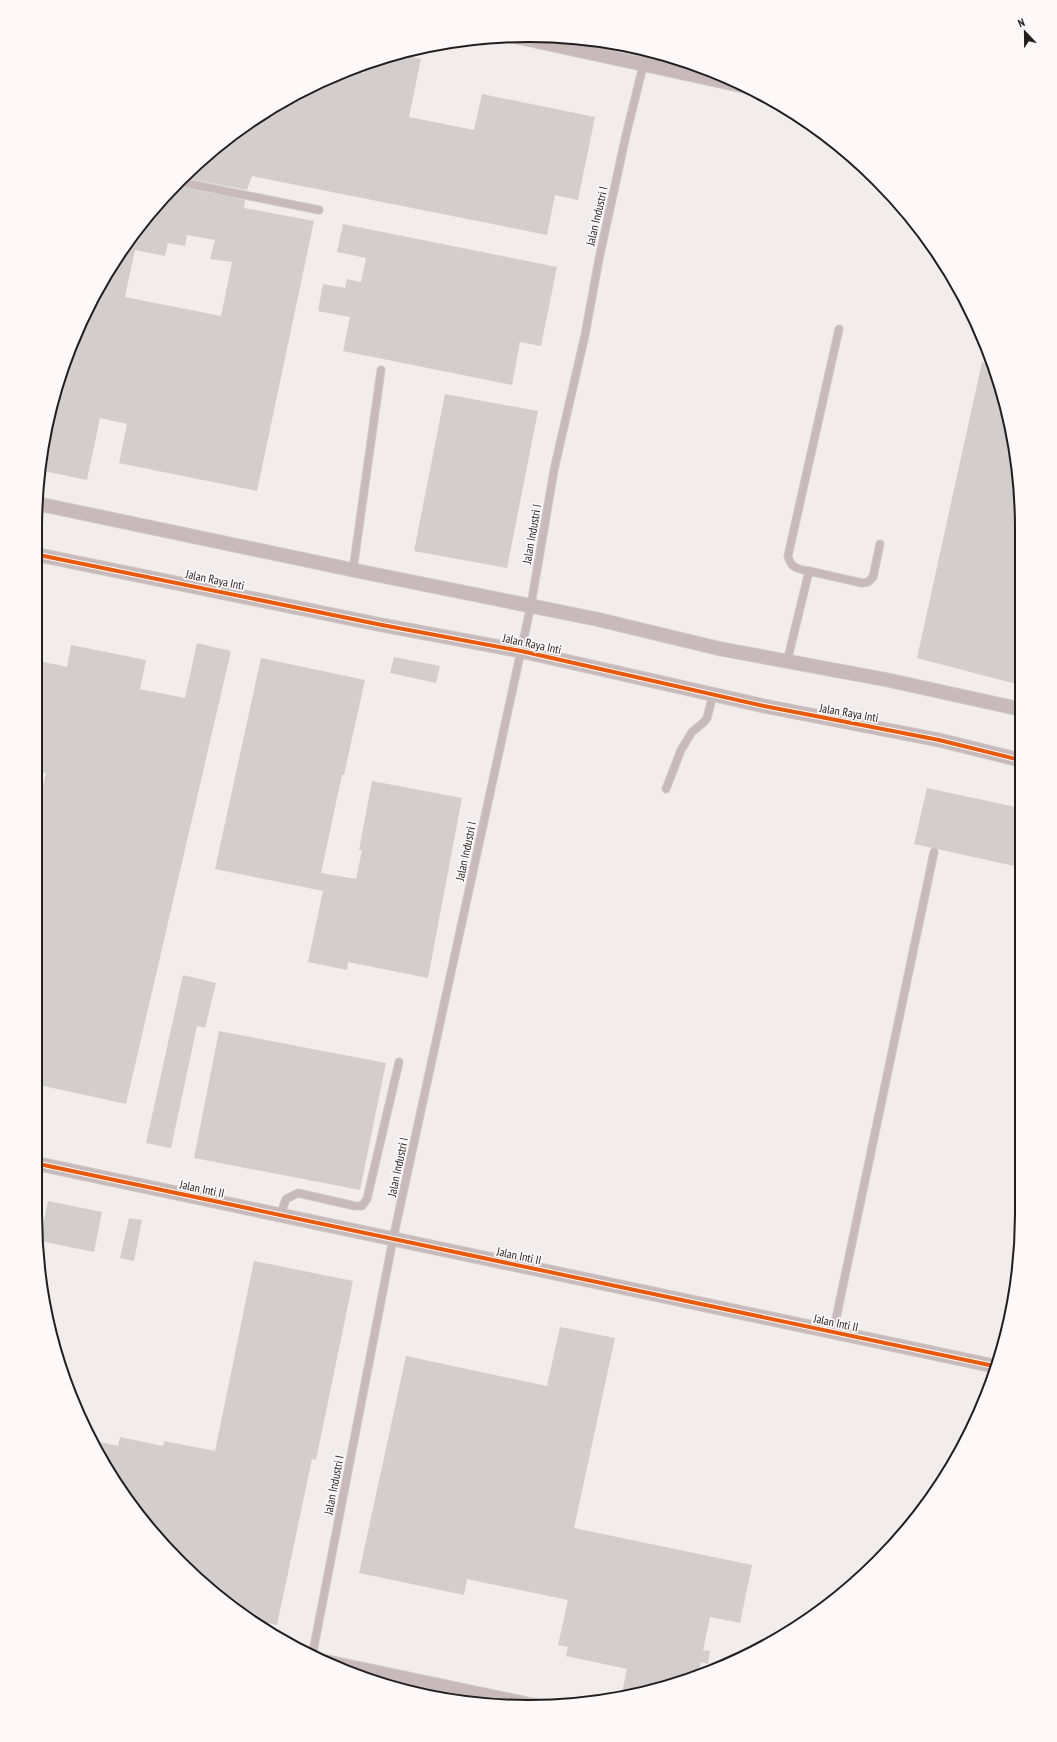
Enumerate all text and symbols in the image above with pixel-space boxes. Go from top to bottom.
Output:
north arrow [1005,12,1045,52]
text: N [1016,15,1027,30]
street label: Jalan Industri I [582,185,611,248]
street label: Jalan Industri I [519,503,544,566]
street label: Jalan Raya Inti [183,566,246,593]
street label: Jalan Raya Inti [500,630,563,657]
street label: Jalan Raya Inti [818,700,880,725]
street label: Jalan Industri I [452,820,479,883]
street label: Jalan Industri I [384,1136,411,1199]
street label: Jalan Inti II [177,1176,226,1201]
street label: Jalan Inti II [494,1243,543,1268]
street label: Jalan Inti II [811,1310,860,1335]
street label: Jalan Industri I [320,1454,347,1517]

